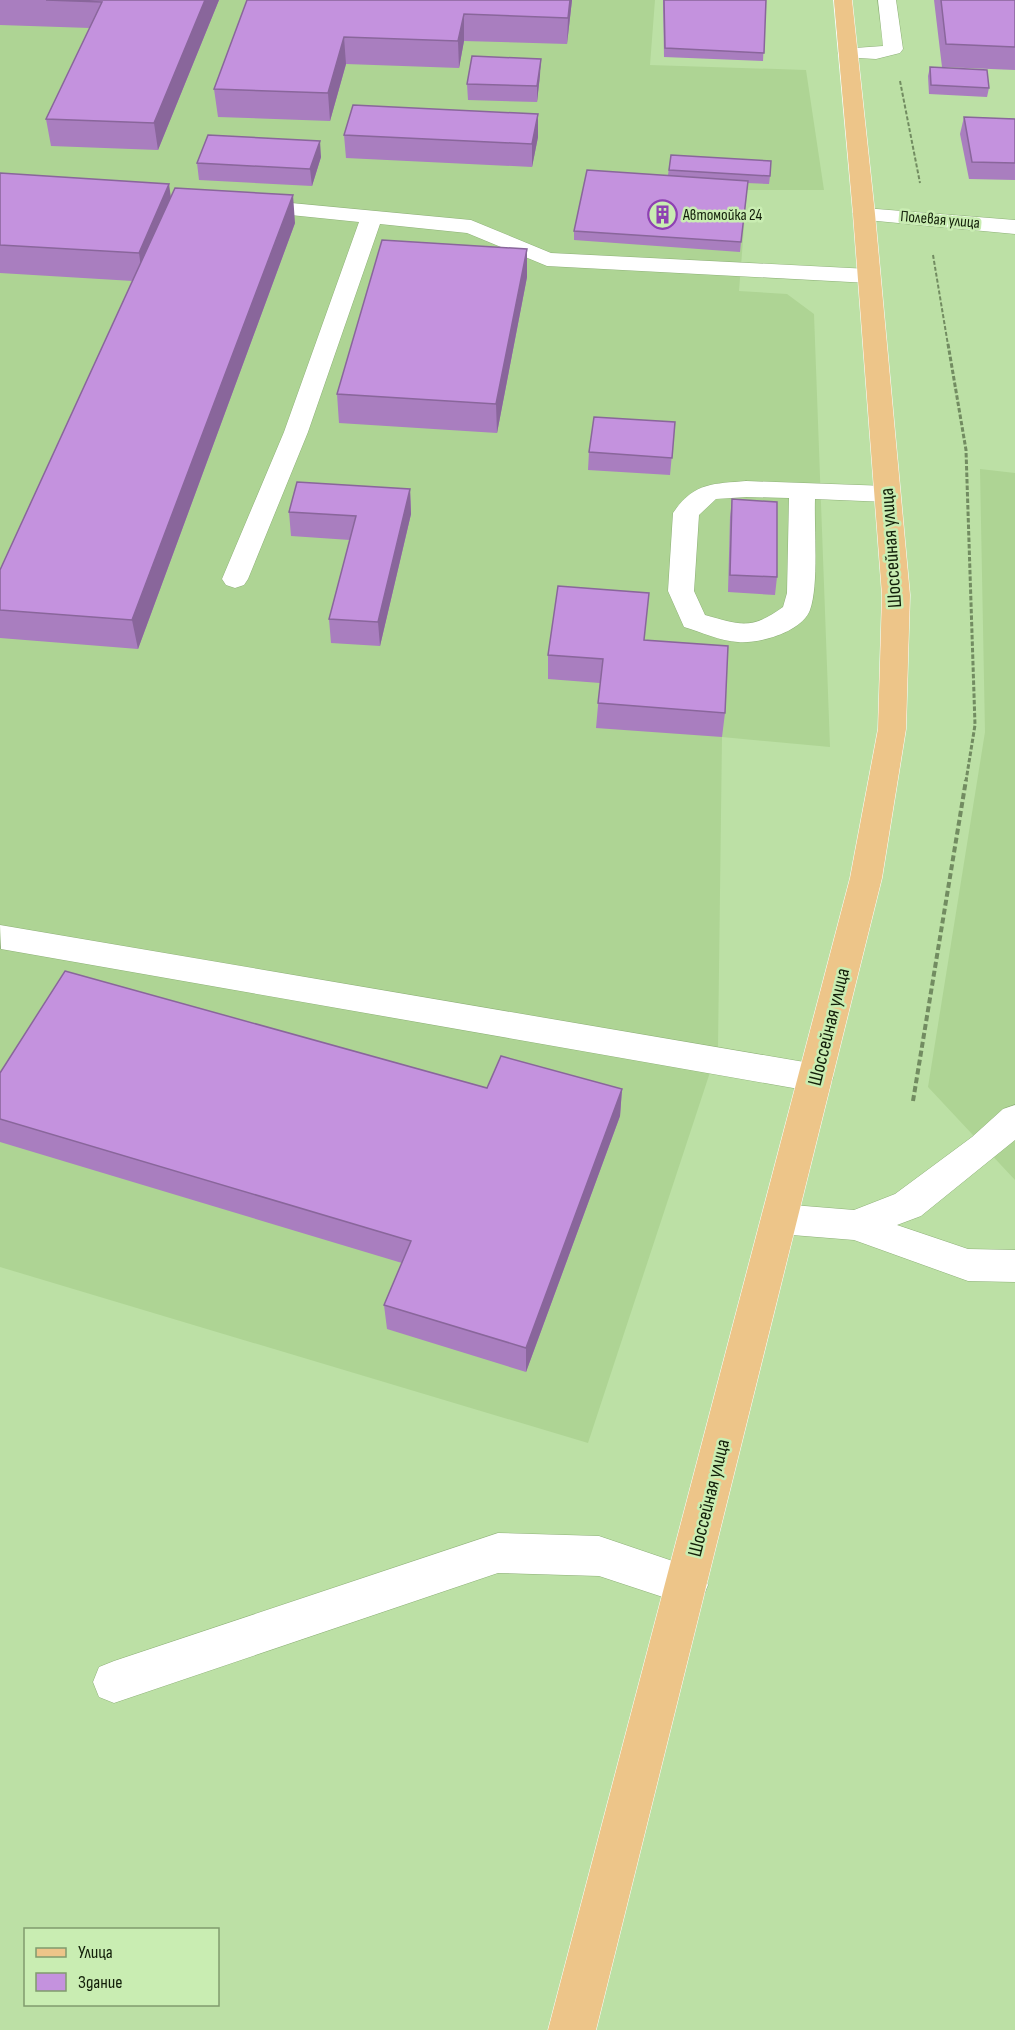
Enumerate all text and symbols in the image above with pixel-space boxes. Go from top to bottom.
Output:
building icon: Автомойка 24 [646,199,678,231]
place label: Автомойка 24 [682,206,763,225]
street label: Полевая улица [899,207,981,233]
street label: Шоссейная улица [875,487,907,609]
street label: Шоссейная улица [803,966,855,1088]
street label: Шоссейная улица [683,1437,735,1559]
legend [24,1928,219,2006]
text: Улица [78,1942,113,1963]
text: Здание [78,1972,123,1993]

